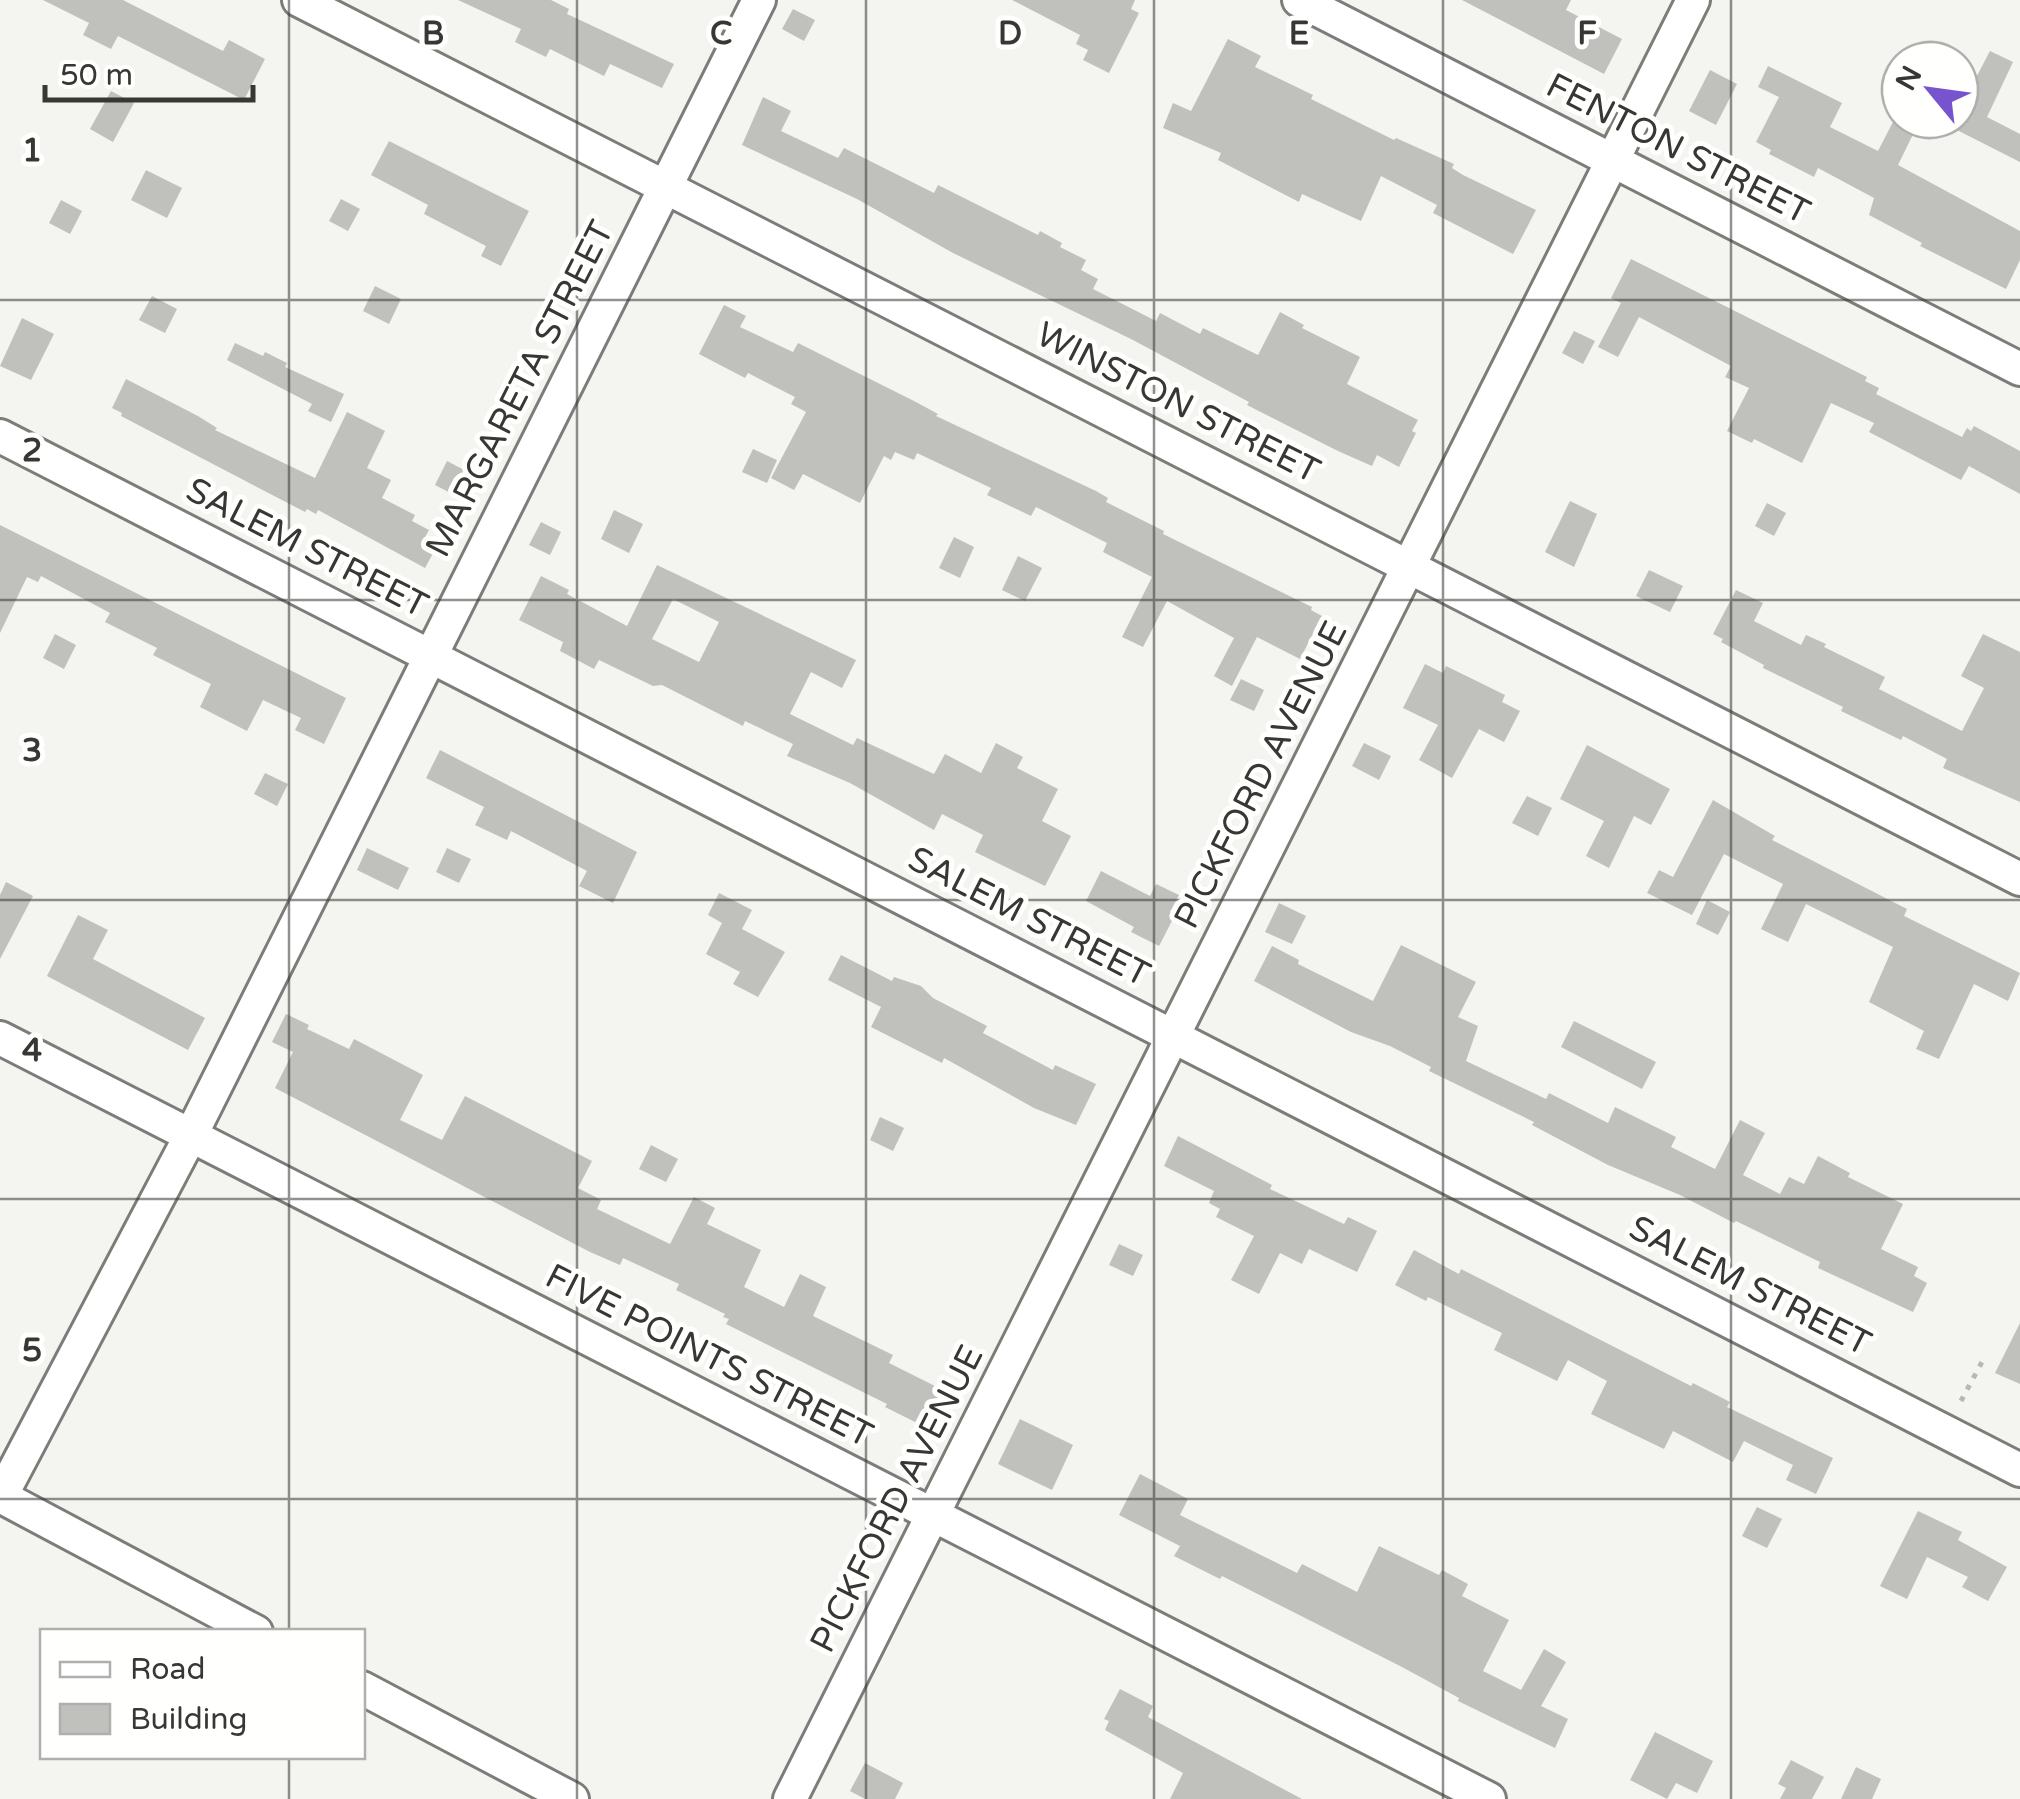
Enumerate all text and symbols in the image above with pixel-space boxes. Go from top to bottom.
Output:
text: B [422,15,444,53]
text: C [710,15,732,53]
text: D [998,15,1022,53]
text: E [1289,15,1309,53]
text: F [1577,15,1597,53]
scale bar [45,40,252,102]
north arrow [1880,40,1980,140]
text: 50 m [60,57,133,94]
text: N [1889,60,1929,96]
street label: FENTON STREET [1539,64,1817,234]
text: 1 [22,132,42,170]
street label: MARGARETA STREET [417,214,623,564]
street label: WINSTON STREET [1029,313,1327,493]
text: 2 [22,432,42,470]
street label: SALEM STREET [179,469,435,627]
street label: PICKFORD AVENUE [1165,615,1357,935]
text: 3 [22,732,42,770]
street label: SALEM STREET [901,838,1157,996]
text: 4 [22,1032,42,1070]
street label: SALEM STREET [1622,1207,1878,1365]
street label: FIVE POINTS STREET [538,1255,880,1457]
text: 5 [22,1332,42,1370]
street label: PICKFORD AVENUE [801,1339,993,1659]
legend [40,1629,365,1759]
text: Road [130,1651,205,1688]
text: Building [130,1701,247,1738]

